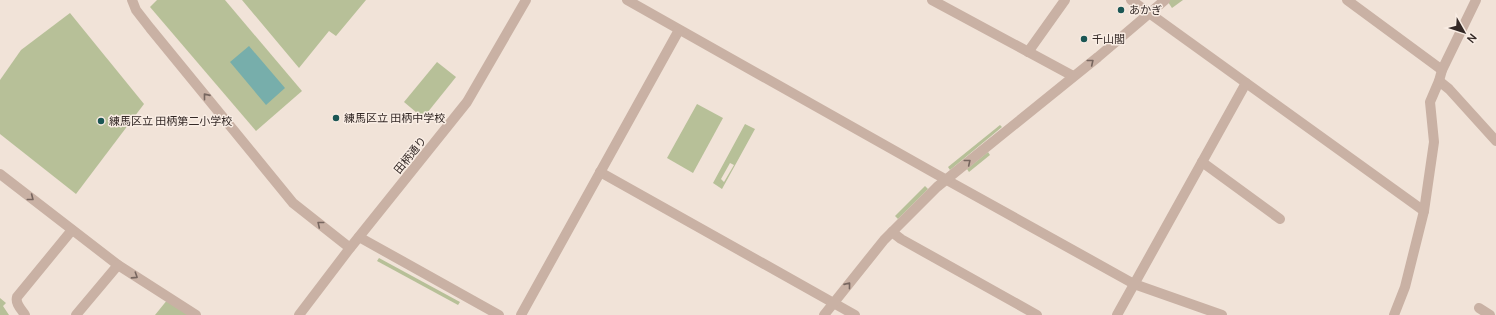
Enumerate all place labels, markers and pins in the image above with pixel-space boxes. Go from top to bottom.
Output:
place label: あかぎ [1129,2,1162,17]
marker: あかぎ [1116,5,1126,15]
place label: 千山閣 [1092,31,1125,46]
marker: 千山閣 [1079,34,1089,44]
place label: 練馬区立 田柄中学校 [344,110,445,125]
place label: 練馬区立 田柄第二小学校 [109,113,232,128]
marker: 練馬区立 田柄中学校 [331,113,341,123]
marker: 練馬区立 田柄第二小学校 [96,116,106,126]

